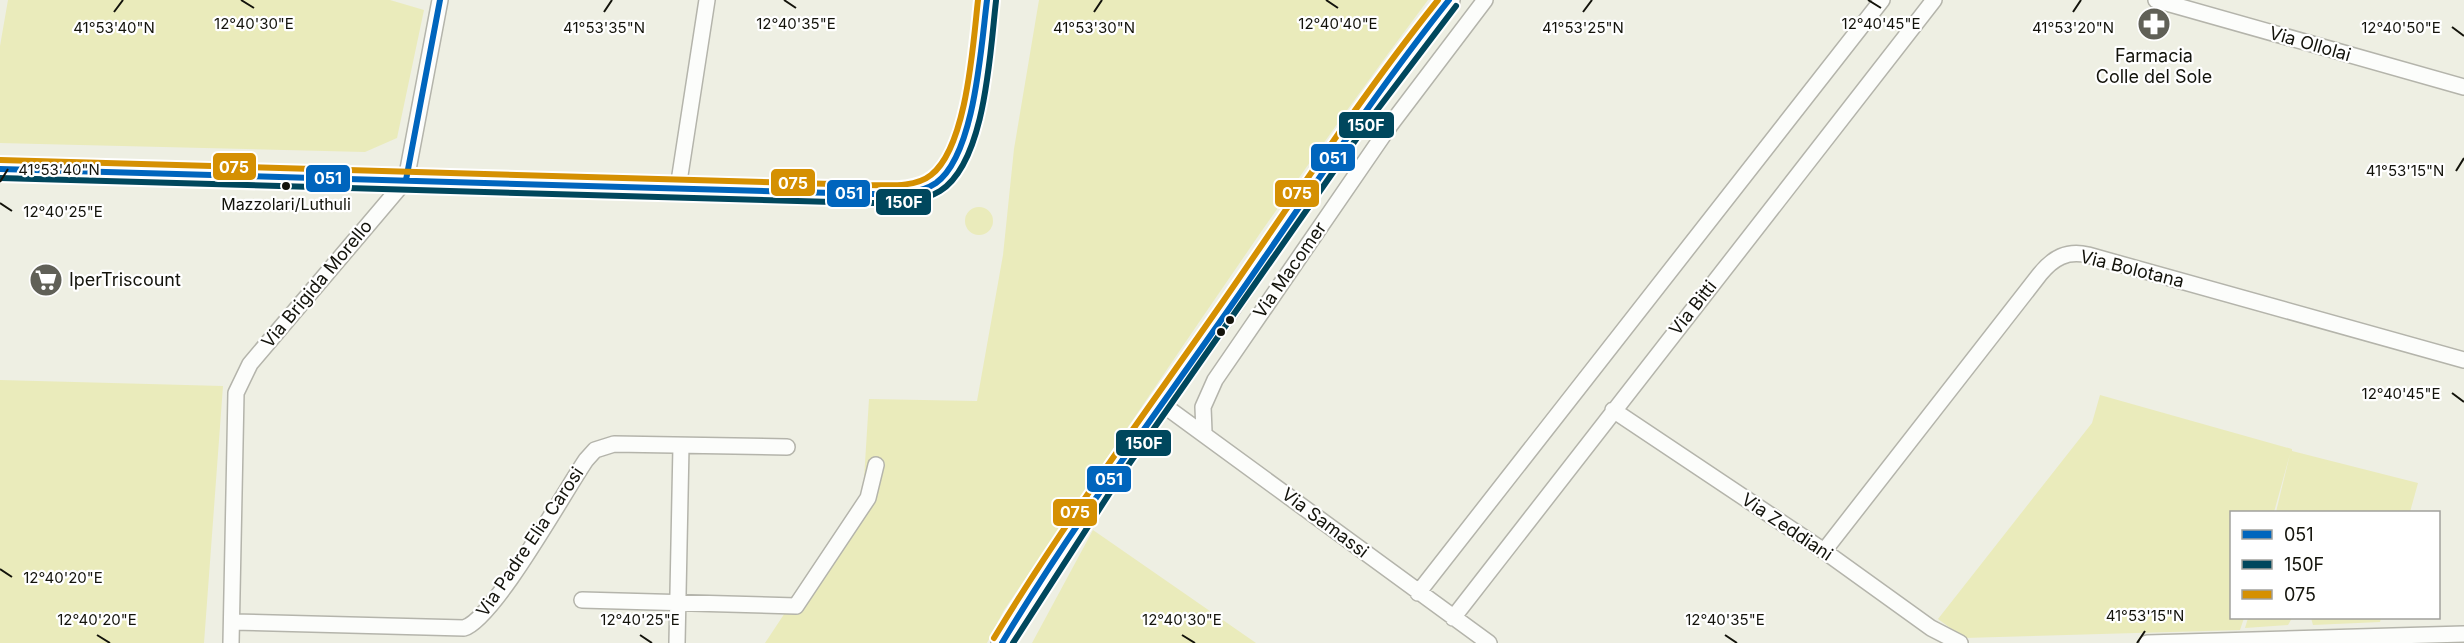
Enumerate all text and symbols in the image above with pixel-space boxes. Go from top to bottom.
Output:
pharmacy icon: Farmacia Colle del Sole [2136,6,2172,42]
text: 12°40'30"E [214,14,294,33]
text: 12°40'35"E [756,14,836,33]
text: 12°40'40"E [1298,14,1378,33]
text: 12°40'45"E [1842,14,1920,33]
text: 41°53'40"N [73,18,155,37]
text: 41°53'35"N [563,18,645,37]
text: 41°53'30"N [1053,18,1135,37]
text: 41°53'25"N [1542,18,1624,37]
text: 41°53'20"N [2032,18,2114,37]
text: 12°40'50"E [2361,18,2441,37]
street label: Via Ollolai [2267,22,2353,65]
place label: Farmacia Colle del Sole [2096,45,2212,87]
line badge: 150F [1338,111,1395,139]
text: 150F [1347,115,1385,135]
line badge: 051 [1310,143,1356,172]
text: 051 [1319,148,1347,168]
line badge: 075 [212,152,257,181]
text: 075 [219,157,249,177]
text: 41°53'40"N [18,160,100,179]
text: 41°53'15"N [2366,161,2444,180]
line badge: 051 [305,164,351,193]
text: 051 [314,168,342,188]
line badge: 075 [770,168,816,197]
text: 075 [778,173,808,193]
line badge: 051 [826,179,871,208]
line badge: 075 [1274,179,1320,208]
marker: Mazzolari/Luthuli [280,180,292,192]
text: 051 [835,183,863,203]
text: 075 [1282,183,1312,203]
line badge: 150F [875,188,932,216]
text: 150F [885,192,923,212]
place label: Mazzolari/Luthuli [221,194,351,214]
text: 12°40'25"E [23,202,103,221]
street label: Via Brigida Morello [257,216,376,352]
street label: Via Macomer [1249,217,1331,322]
street label: Via Bolotana [2078,245,2186,292]
supermarket icon: IperTriscount [28,262,64,298]
place label: IperTriscount [69,269,181,290]
street label: Via Bitti [1665,276,1721,339]
unlabelled marker [1224,314,1236,326]
unlabelled marker [1215,326,1227,338]
text: 12°40'45"E [2362,384,2440,403]
line badge: 150F [1115,429,1172,457]
text: 150F [1125,433,1163,453]
street label: Via Padre Elia Carosi [472,463,587,620]
line badge: 051 [1086,465,1132,493]
text: 051 [1095,469,1123,489]
street label: Via Samassi [1278,483,1373,562]
street label: Via Zeddiani [1738,488,1837,565]
line badge: 075 [1052,498,1098,527]
text: 075 [1060,502,1090,522]
legend [2230,511,2440,619]
text: 051 [2284,524,2314,545]
text: 150F [2284,554,2324,575]
text: 12°40'20"E [23,568,103,587]
text: 075 [2284,584,2316,605]
text: 41°53'15"N [2106,606,2184,625]
text: 12°40'20"E [57,610,137,629]
text: 12°40'25"E [600,610,680,629]
text: 12°40'30"E [1142,610,1222,629]
text: 12°40'35"E [1685,610,1765,629]

